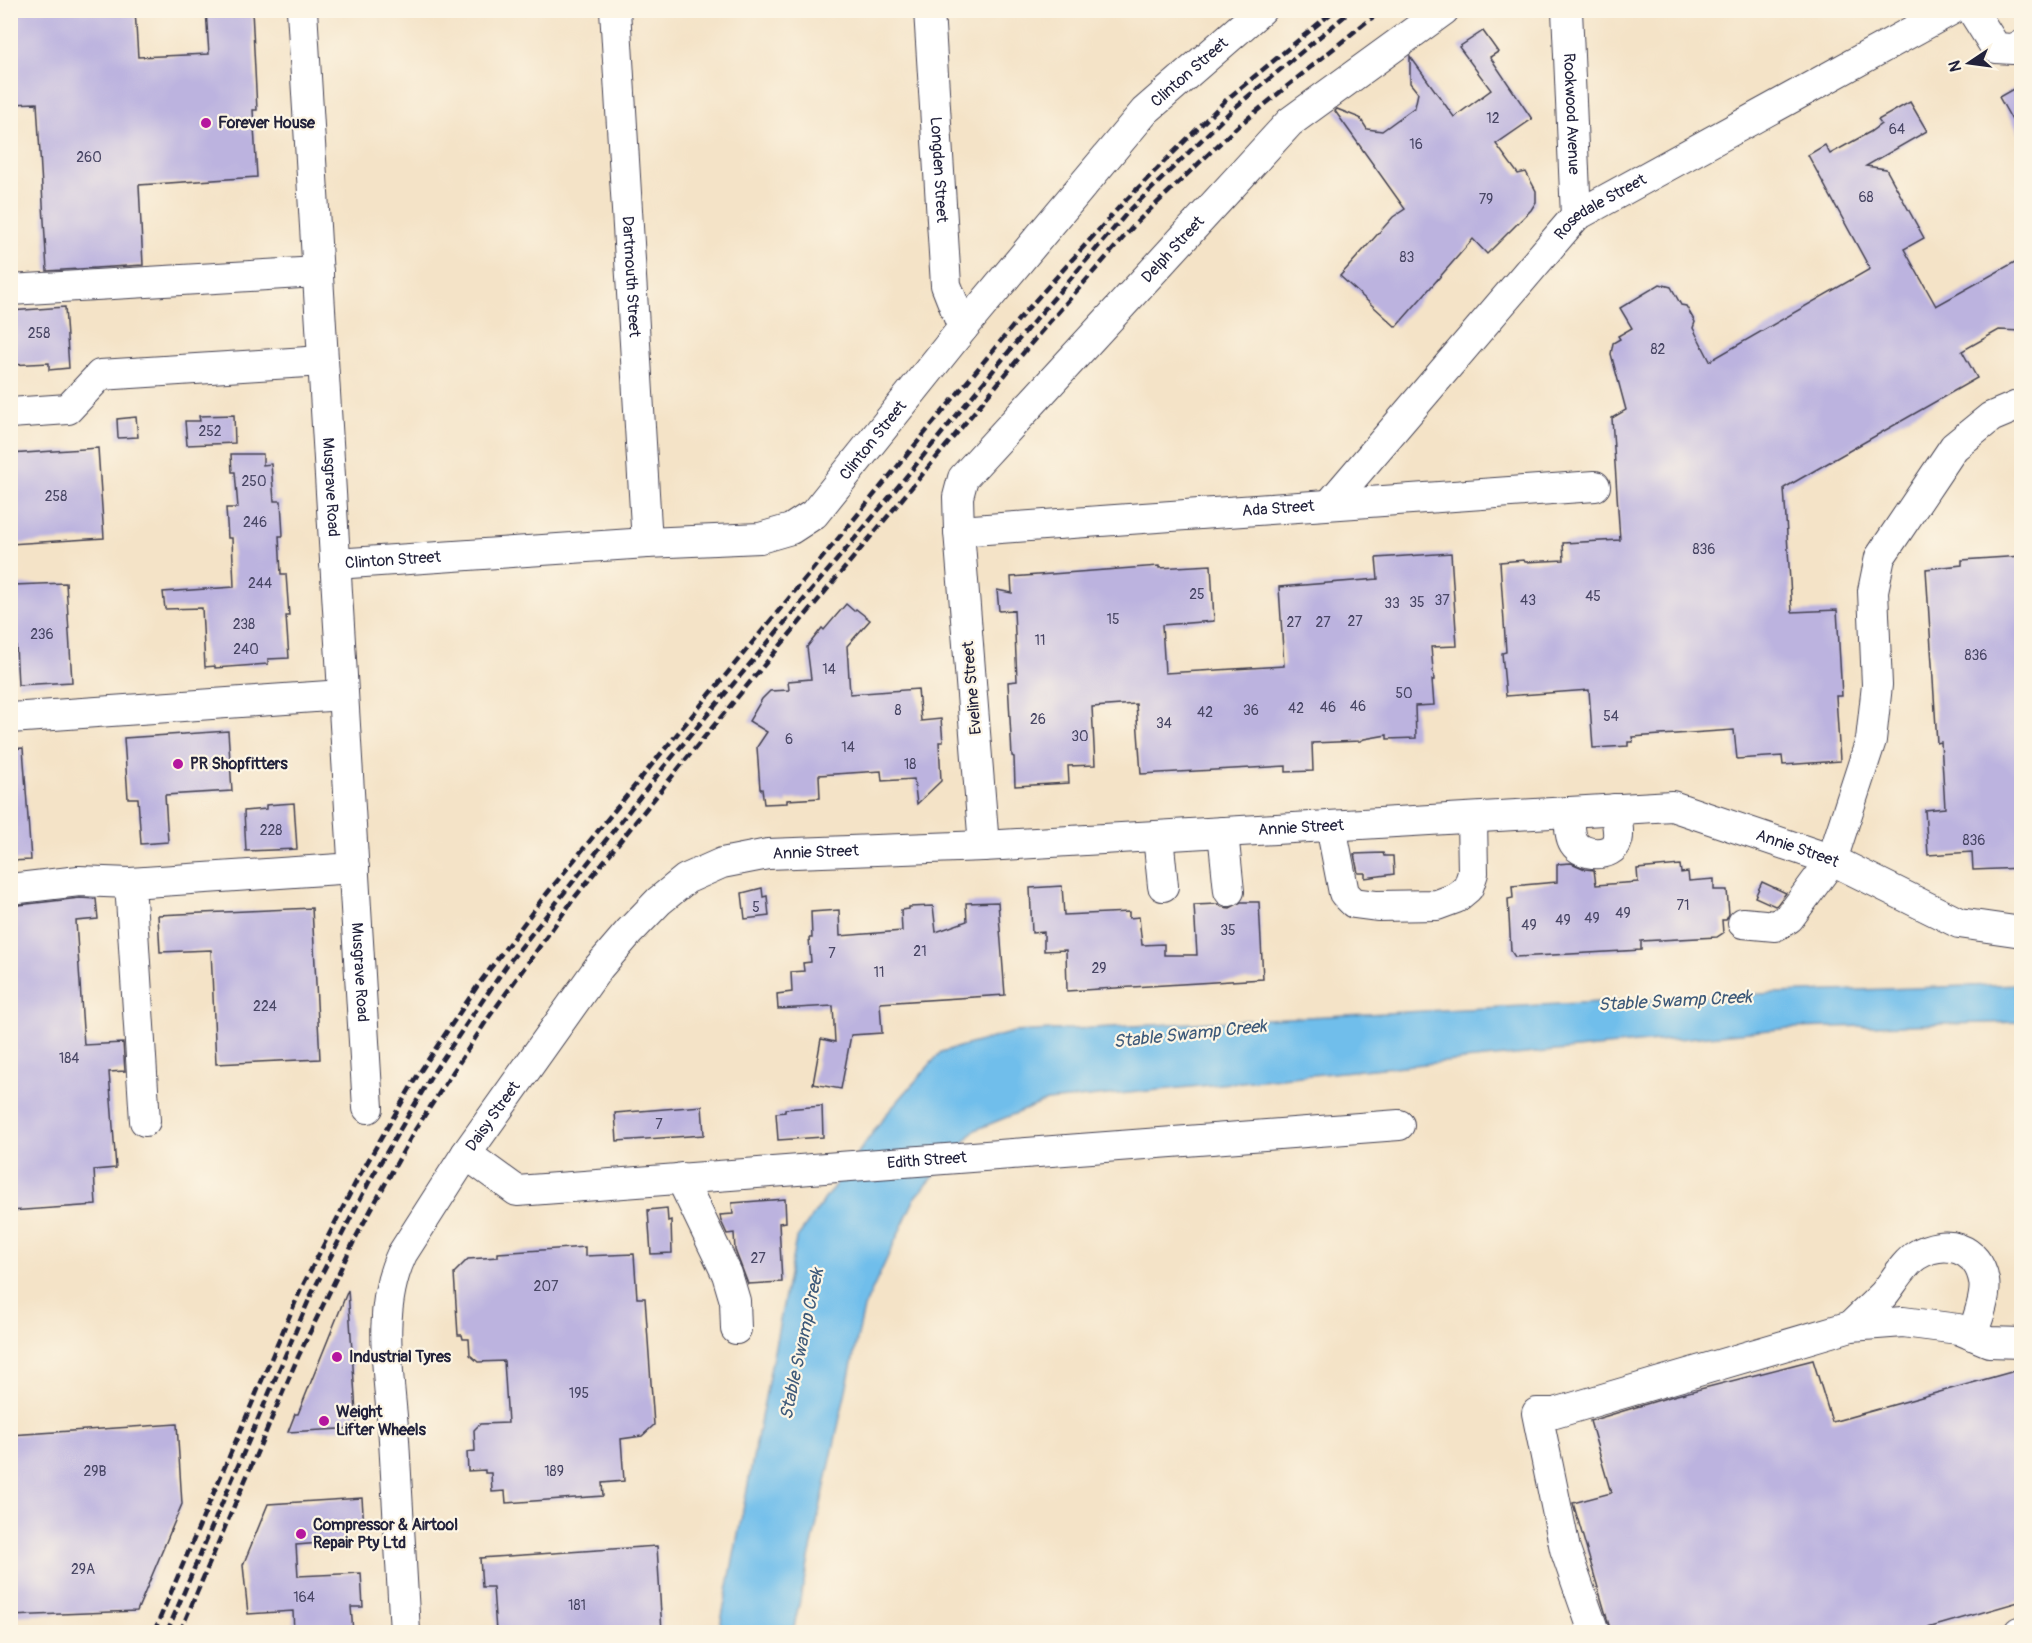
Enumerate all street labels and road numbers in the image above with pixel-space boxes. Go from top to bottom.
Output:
street label: Clinton Street [1147,33,1233,111]
street label: Rookwood Avenue [1559,53,1584,175]
street label: Longden Street [926,116,952,224]
street label: Rosedale Street [1550,169,1650,244]
street label: Delph Street [1137,211,1209,287]
street label: Dartmouth Street [617,215,645,338]
street label: Clinton Street [835,396,911,484]
street label: Musgrave Road [318,437,344,538]
street label: Ada Street [1241,496,1316,521]
street label: Clinton Street [344,547,442,573]
street label: Eveline Street [958,640,986,736]
street label: Annie Street [1257,815,1345,840]
street label: Annie Street [1753,825,1843,872]
street label: Annie Street [772,841,860,864]
street label: Musgrave Road [347,922,373,1023]
street label: Daisy Street [461,1077,525,1155]
street label: Edith Street [886,1147,968,1173]

